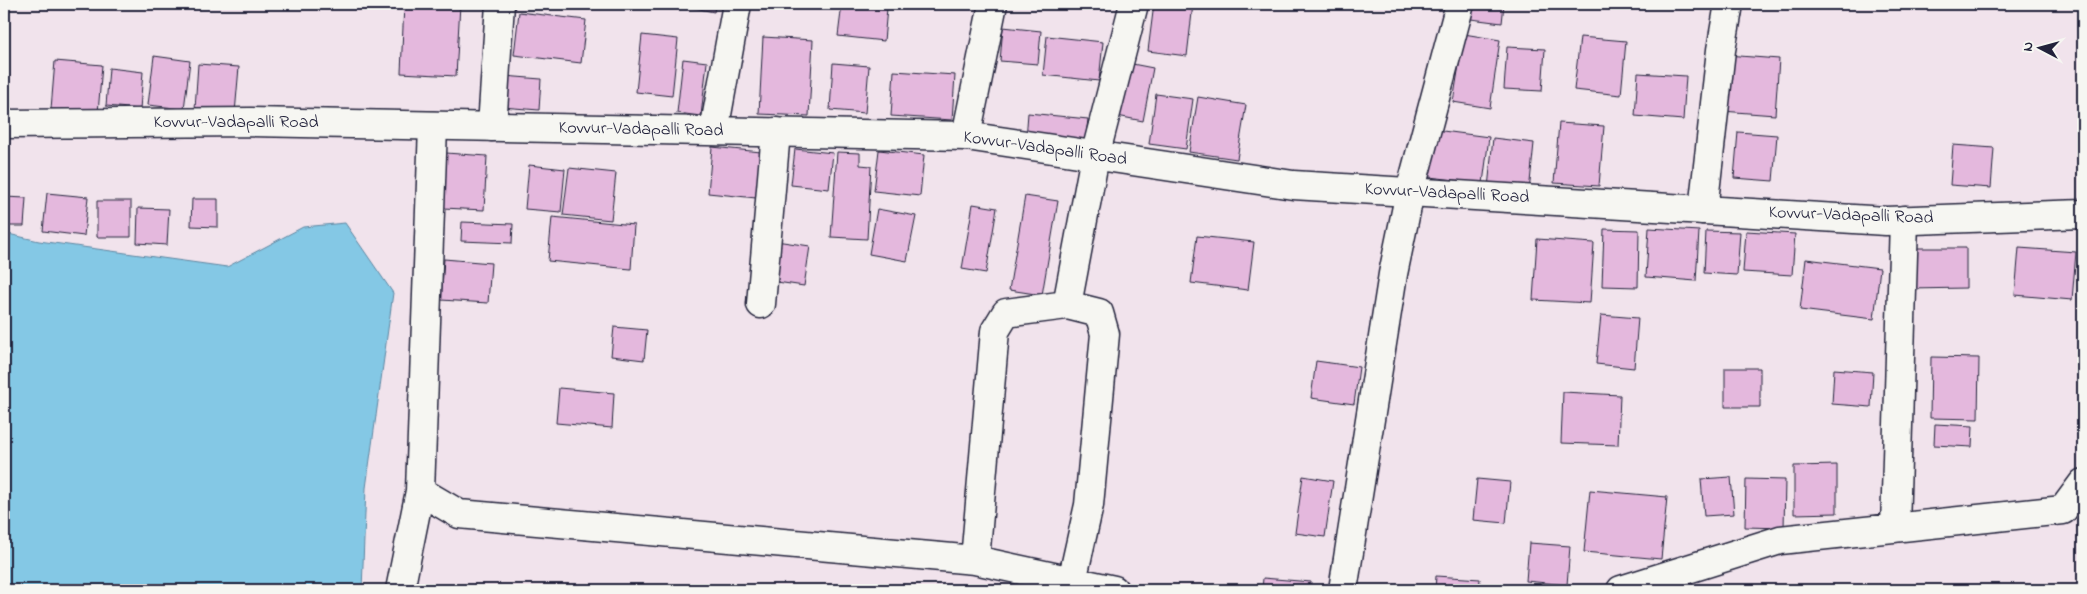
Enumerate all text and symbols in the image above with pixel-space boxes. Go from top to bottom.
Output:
north arrow [2014,22,2064,72]
text: N [2018,41,2039,53]
street label: Kovvur-Vadapalli Road [153,110,319,136]
street label: Kovvur-Vadapalli Road [558,116,724,144]
street label: Kovvur-Vadapalli Road [961,125,1129,173]
street label: Kovvur-Vadapalli Road [1364,177,1530,211]
street label: Kovvur-Vadapalli Road [1768,200,1934,232]

